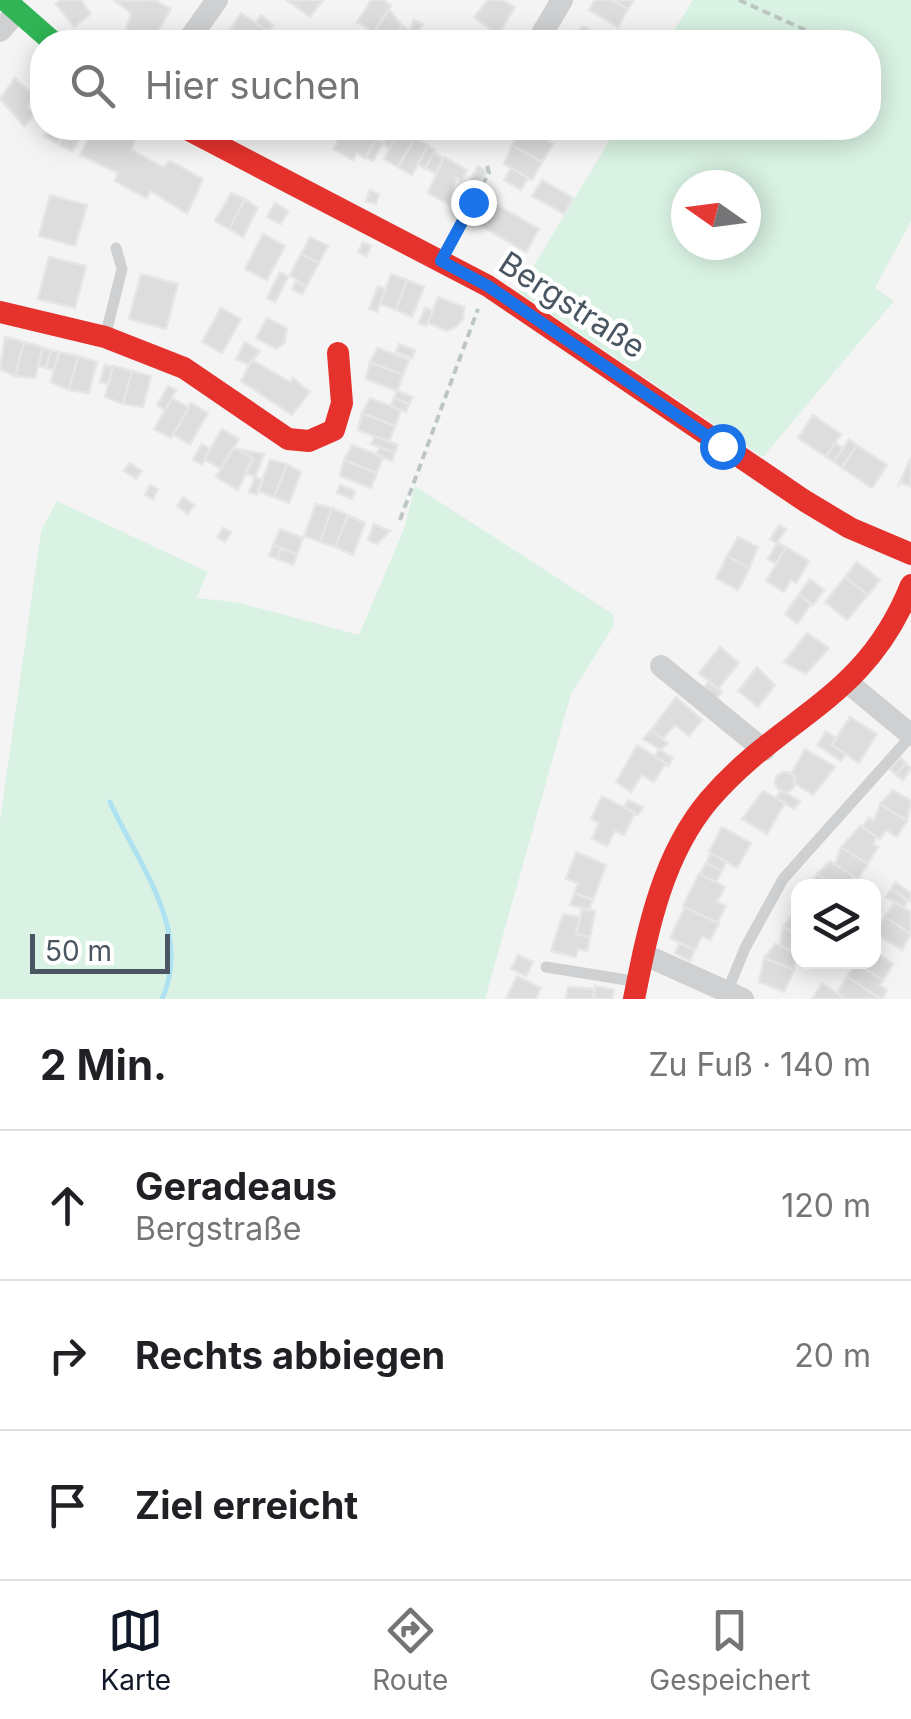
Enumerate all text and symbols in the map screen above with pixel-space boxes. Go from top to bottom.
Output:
search box [30,30,881,140]
icon: search [65,58,120,113]
text: Hier suchen [145,62,361,108]
north arrow [671,170,761,260]
route end [451,180,497,226]
street label: Bergstraße [492,243,653,366]
route start [700,424,746,470]
map controls [791,879,881,969]
button: layers [791,879,881,969]
scale bar [30,929,170,974]
text: 50 m [45,934,112,968]
text: 2 Min. [40,1039,167,1090]
text: Zu Fuß · 140 m [648,1045,871,1084]
text: Geradeaus [135,1163,337,1209]
icon: ahead [40,1178,95,1233]
text: 120 m [781,1186,871,1225]
text: Bergstraße [135,1209,301,1248]
icon: right [40,1328,95,1383]
text: Rechts abbiegen [135,1332,445,1378]
text: 20 m [794,1336,871,1375]
icon: arrive [40,1478,95,1533]
text: Ziel erreicht [135,1482,358,1528]
tab: Karte [100,1603,171,1697]
tab: Route [372,1603,448,1697]
tab: Gespeichert [649,1603,811,1697]

